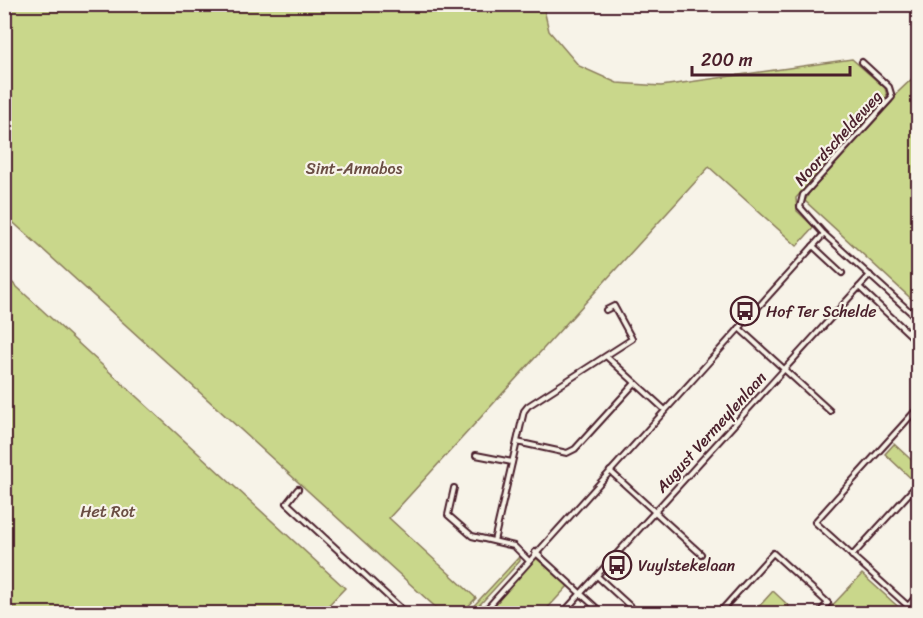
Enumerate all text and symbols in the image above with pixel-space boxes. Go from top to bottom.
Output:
scale bar [692,39,850,77]
text: 200 m [701,44,753,76]
street label: Noordscheldeweg [787,83,889,193]
park label: Sint-Annabos [306,154,403,183]
bus stop icon: Hof Ter Schelde [729,295,761,327]
place label: Hof Ter Schelde [766,297,877,326]
street label: August Vermeylenlaan [648,364,774,500]
park label: Het Rot [80,497,136,526]
bus stop icon: Vuylstekelaan [601,549,633,581]
place label: Vuylstekelaan [638,551,736,580]

